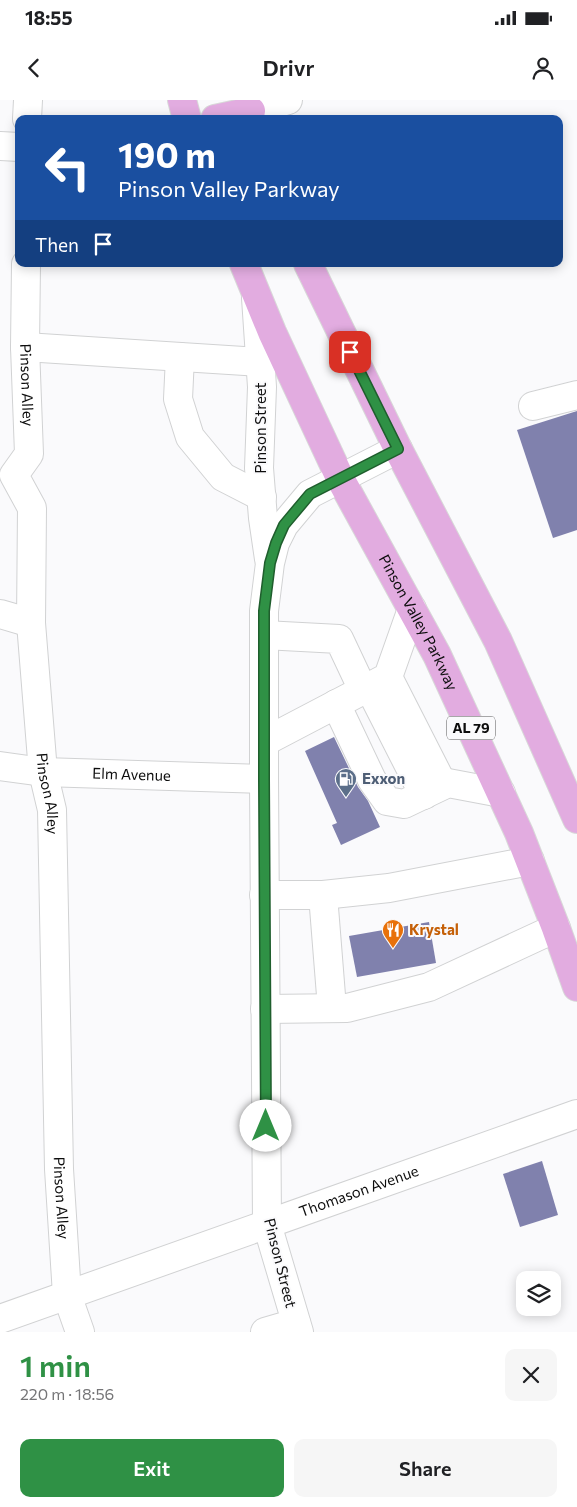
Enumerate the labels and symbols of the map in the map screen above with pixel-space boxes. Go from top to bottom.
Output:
pin [329,331,371,373]
street label: Pinson Alley [17,343,38,427]
street label: Pinson Street [251,382,269,474]
street label: Pinson Valley Parkway [376,551,462,693]
road number: AL 79 [447,716,495,740]
street label: Pinson Alley [33,752,62,835]
street label: Elm Avenue [92,764,171,784]
fuel station icon: Exxon [334,767,358,798]
place label: Exxon [362,769,405,787]
restaurant icon: Krystal [381,918,405,949]
place label: Krystal [409,920,459,938]
position arrow [239,1099,291,1151]
street label: Pinson Alley [51,1156,73,1240]
street label: Thomason Avenue [297,1161,421,1220]
street label: Pinson Street [261,1216,301,1309]

